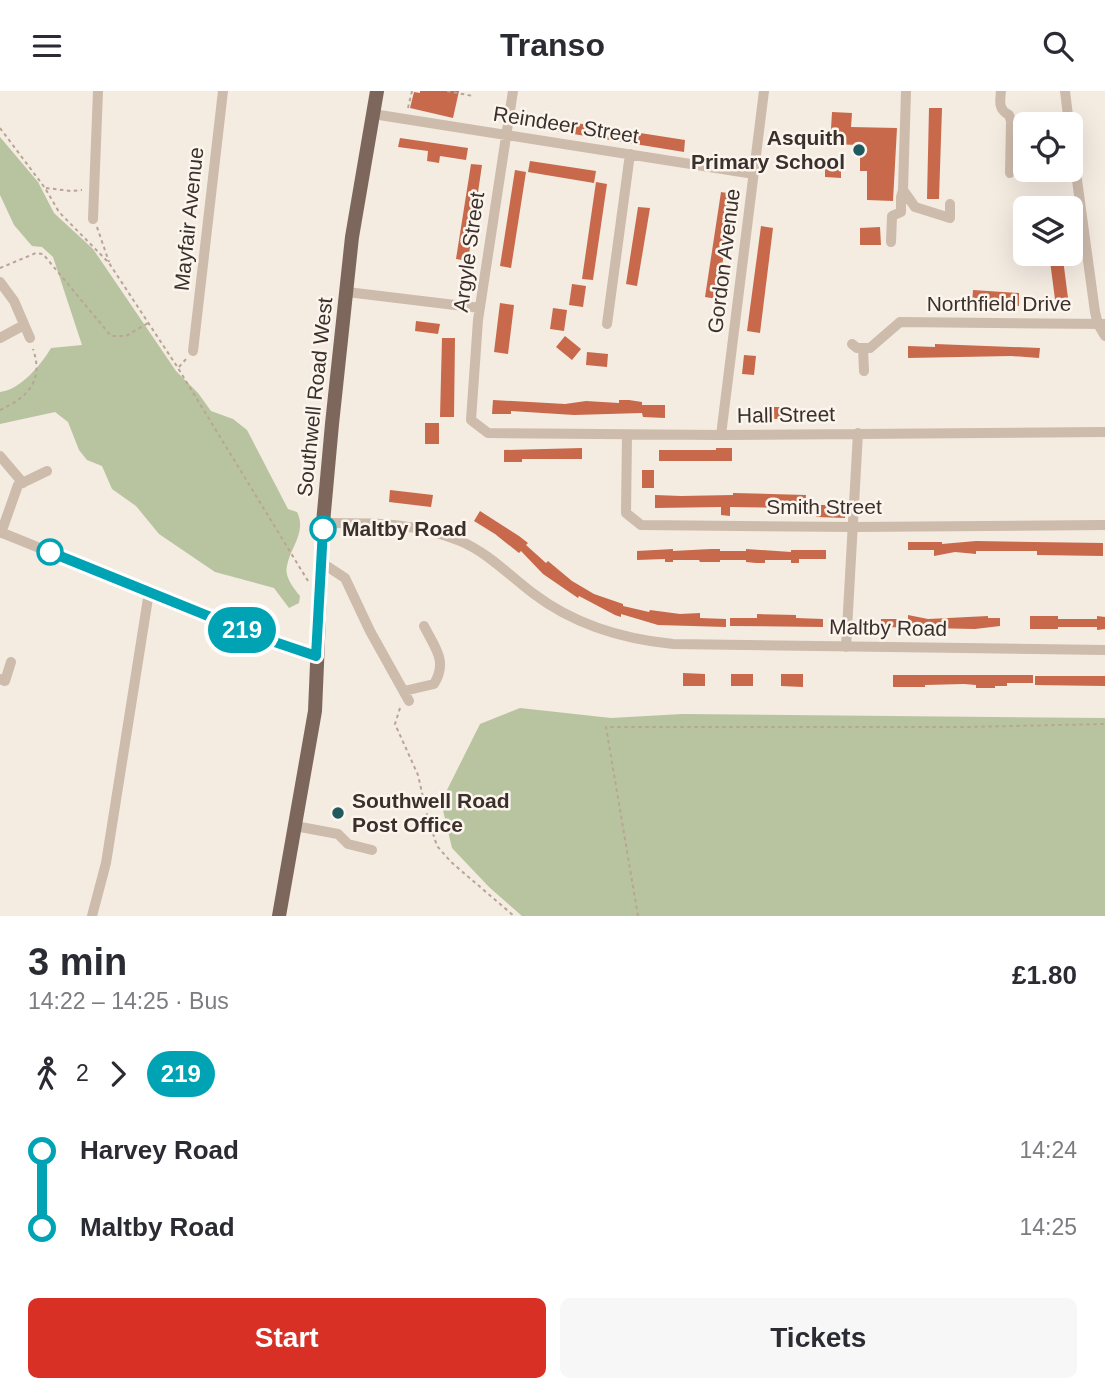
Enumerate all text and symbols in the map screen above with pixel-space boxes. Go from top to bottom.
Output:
icon: menu [28,27,66,65]
text: Transo [500,27,605,63]
icon: search [1039,27,1077,65]
street label: Reindeer Street [492,102,641,147]
map controls [1013,112,1083,266]
button: locate [1013,112,1083,182]
place label: Asquith Primary School [691,126,845,173]
marker: Asquith Primary School [851,142,867,158]
street label: Mayfair Avenue [170,146,207,292]
street label: Gordon Avenue [703,187,744,335]
street label: Argyle Street [449,190,488,314]
button: layers [1013,196,1083,266]
street label: Northfield Drive [927,292,1071,315]
street label: Southwell Road West [293,296,336,498]
street label: Hall Street [737,402,835,427]
street label: Smith Street [766,495,882,518]
marker: Maltby Road [310,516,336,542]
place label: Maltby Road [342,517,467,540]
unlabelled marker [37,539,63,565]
line badge: 219 [202,607,282,653]
street label: Maltby Road [829,615,947,640]
text: 219 [222,616,262,643]
place label: Southwell Road Post Office [352,789,510,836]
marker: Southwell Road Post Office [330,805,346,821]
text: 3 min [28,941,127,983]
text: £1.80 [1012,960,1077,990]
text: 14:22 – 14:25 · Bus [28,988,229,1014]
icon: walk [28,1055,66,1093]
icon: forward [99,1055,137,1093]
text: 2 [76,1060,89,1086]
text: 219 [161,1060,201,1087]
text: Harvey Road [80,1135,239,1165]
text: 14:24 [1019,1137,1077,1163]
text: Maltby Road [80,1212,235,1242]
text: 14:25 [1019,1214,1077,1240]
button: Start [28,1298,546,1378]
button: Tickets [560,1298,1077,1378]

